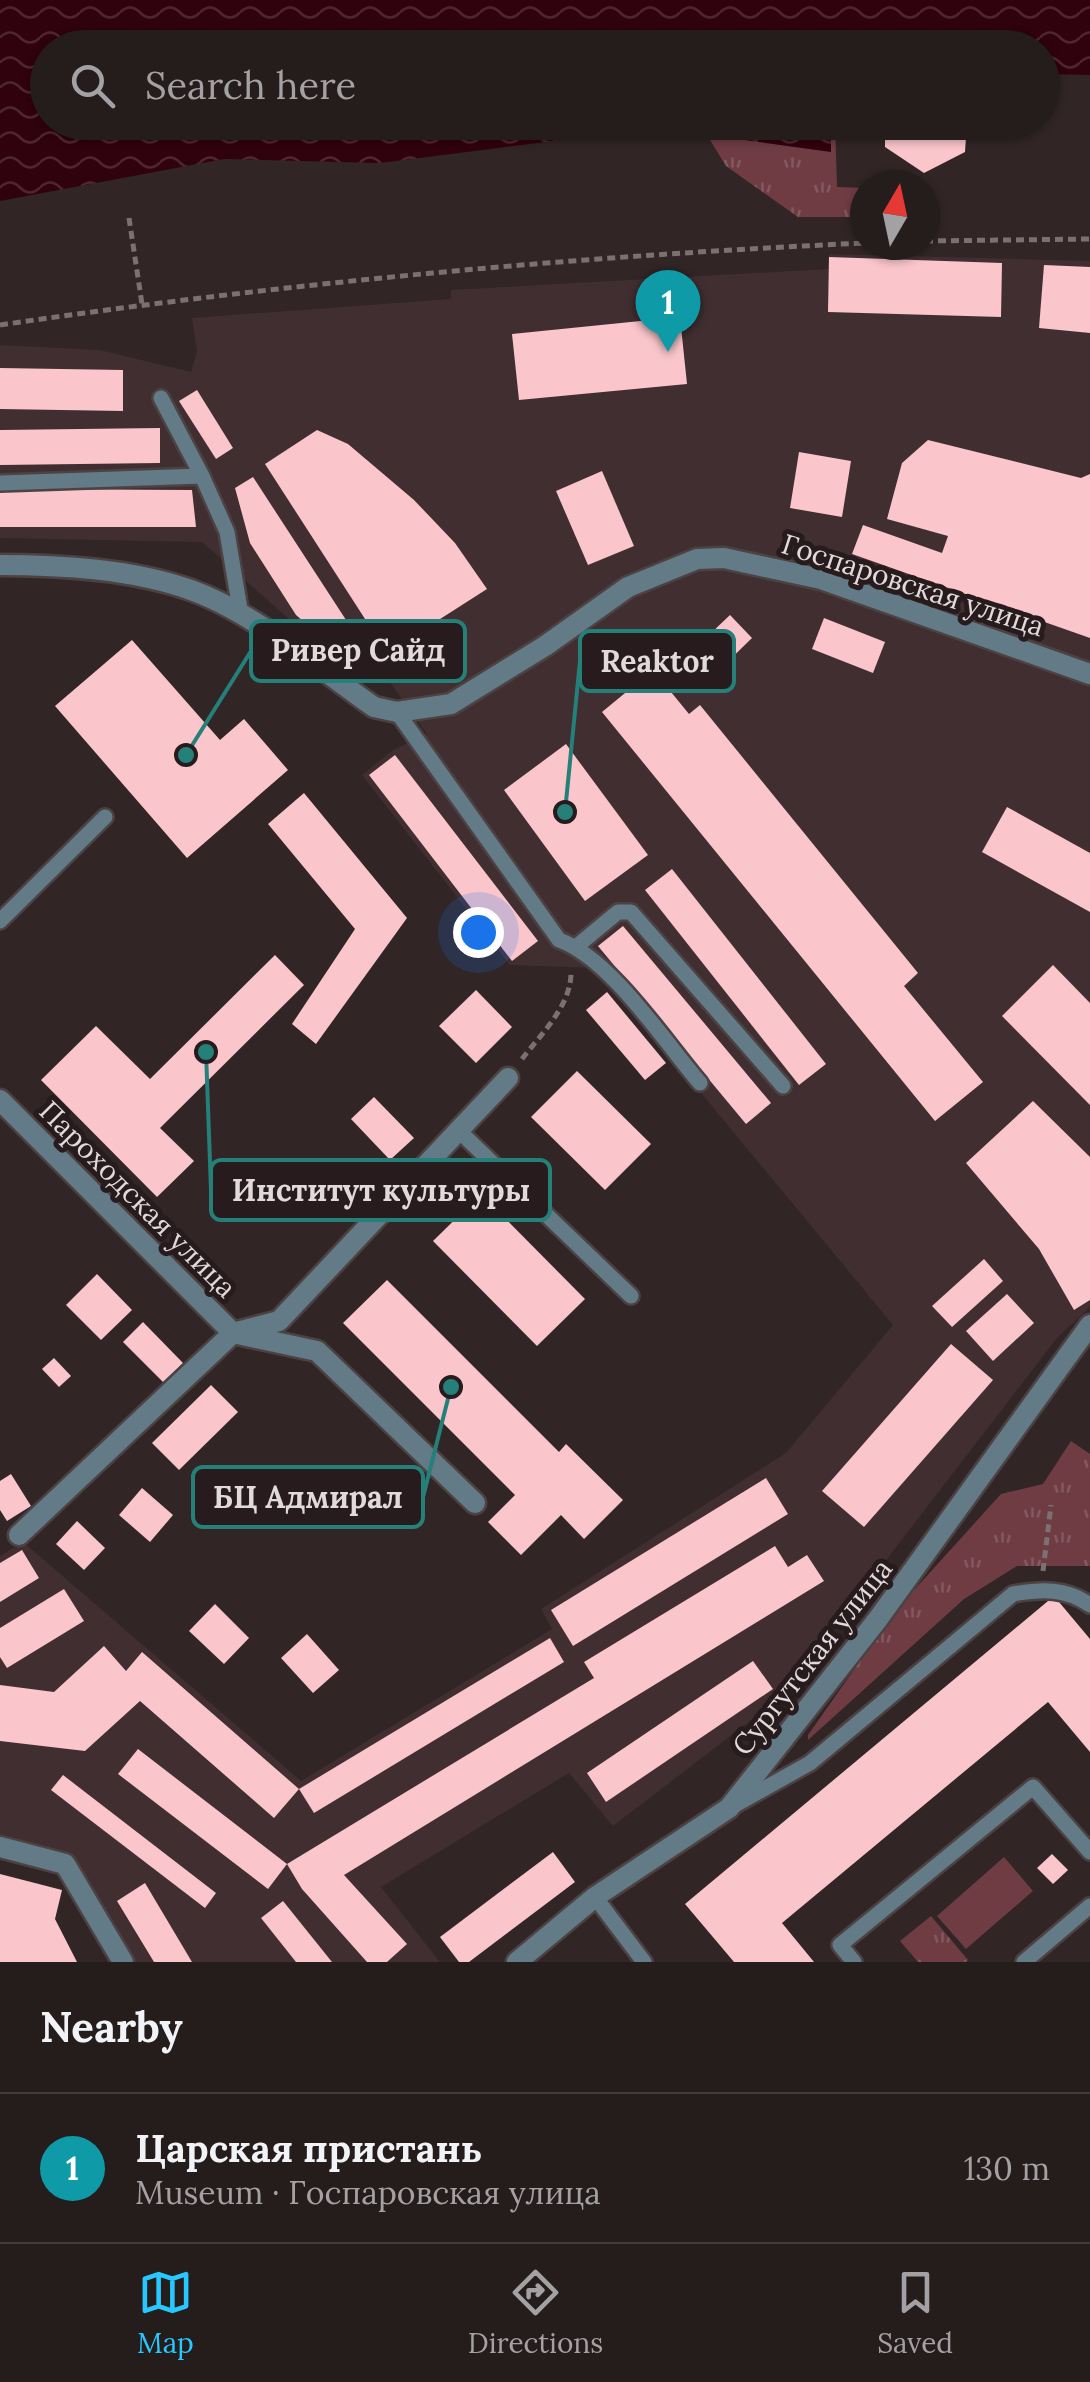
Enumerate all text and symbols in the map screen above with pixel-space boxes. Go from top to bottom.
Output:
search box [30,30,1060,140]
icon: search [65,58,120,113]
text: Search here [145,61,356,109]
north arrow [850,170,940,260]
pin: 1 [636,270,700,352]
street label: Госпаровская улица [777,526,1049,644]
callout: Ривер Сайд [251,621,465,681]
text: Ривер Сайд [271,631,445,669]
callout: Reaktor [580,631,734,691]
text: Reaktor [600,642,714,680]
your location [453,907,504,958]
street label: Пароходская улица [32,1093,244,1305]
callout: Институт культуры [211,1160,550,1220]
text: Институт культуры [232,1171,530,1210]
callout: БЦ Адмирал [193,1467,423,1527]
text: БЦ Адмирал [213,1478,403,1516]
street label: Сургутская улица [724,1552,900,1762]
text: Nearby [40,2000,183,2054]
text: Царская пристань [135,2124,482,2172]
text: 1 [66,2148,79,2189]
text: 130 m [964,2148,1050,2189]
text: Museum · Госпаровская улица [135,2172,601,2213]
tab: Map [137,2265,194,2361]
tab: Directions [468,2265,603,2361]
tab: Saved [877,2265,953,2361]

